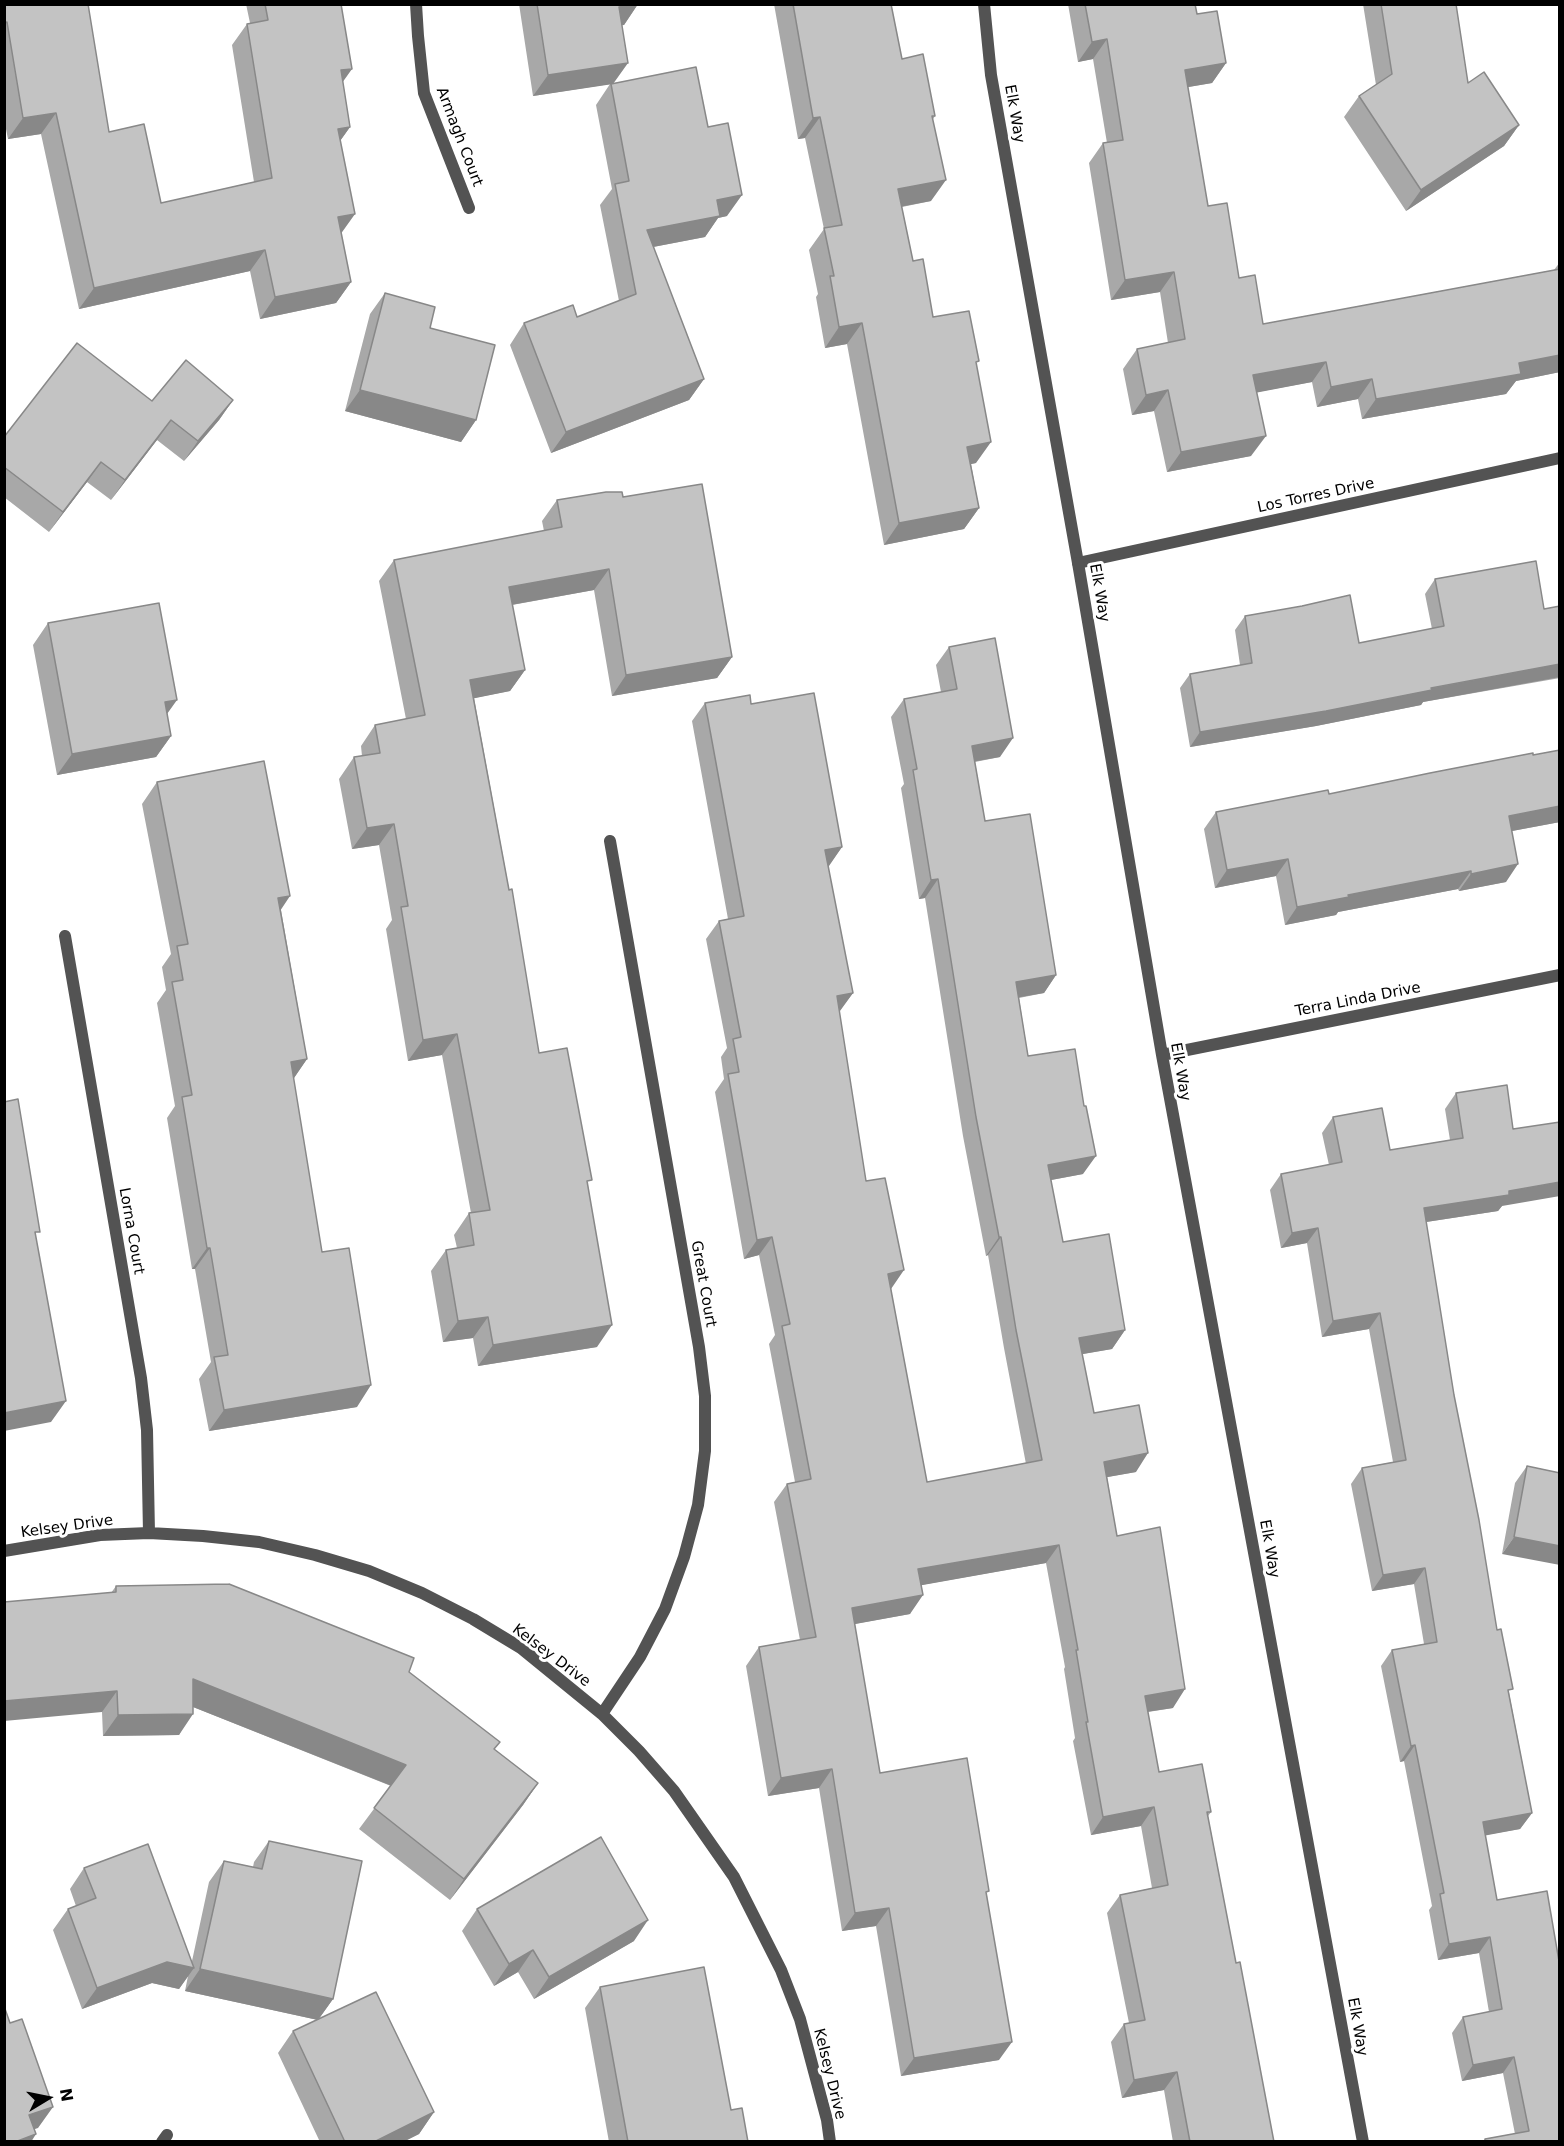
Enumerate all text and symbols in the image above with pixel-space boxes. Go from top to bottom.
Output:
street label: Elk Way [1000,83,1028,145]
street label: Armagh Court [432,85,486,189]
street label: Los Torres Drive [1256,475,1376,517]
street label: Elk Way [1085,562,1113,624]
street label: Terra Linda Drive [1294,979,1422,1021]
street label: Elk Way [1166,1041,1194,1103]
street label: Lorna Court [115,1186,147,1276]
street label: Great Court [687,1239,719,1329]
street label: Kelsey Drive [20,1512,114,1542]
street label: Elk Way [1255,1518,1283,1580]
street label: Kelsey Drive [508,1621,594,1691]
street label: Elk Way [1343,1996,1371,2058]
street label: Kelsey Drive [809,2027,849,2121]
north arrow [18,2068,78,2128]
text: N [56,2087,77,2103]

